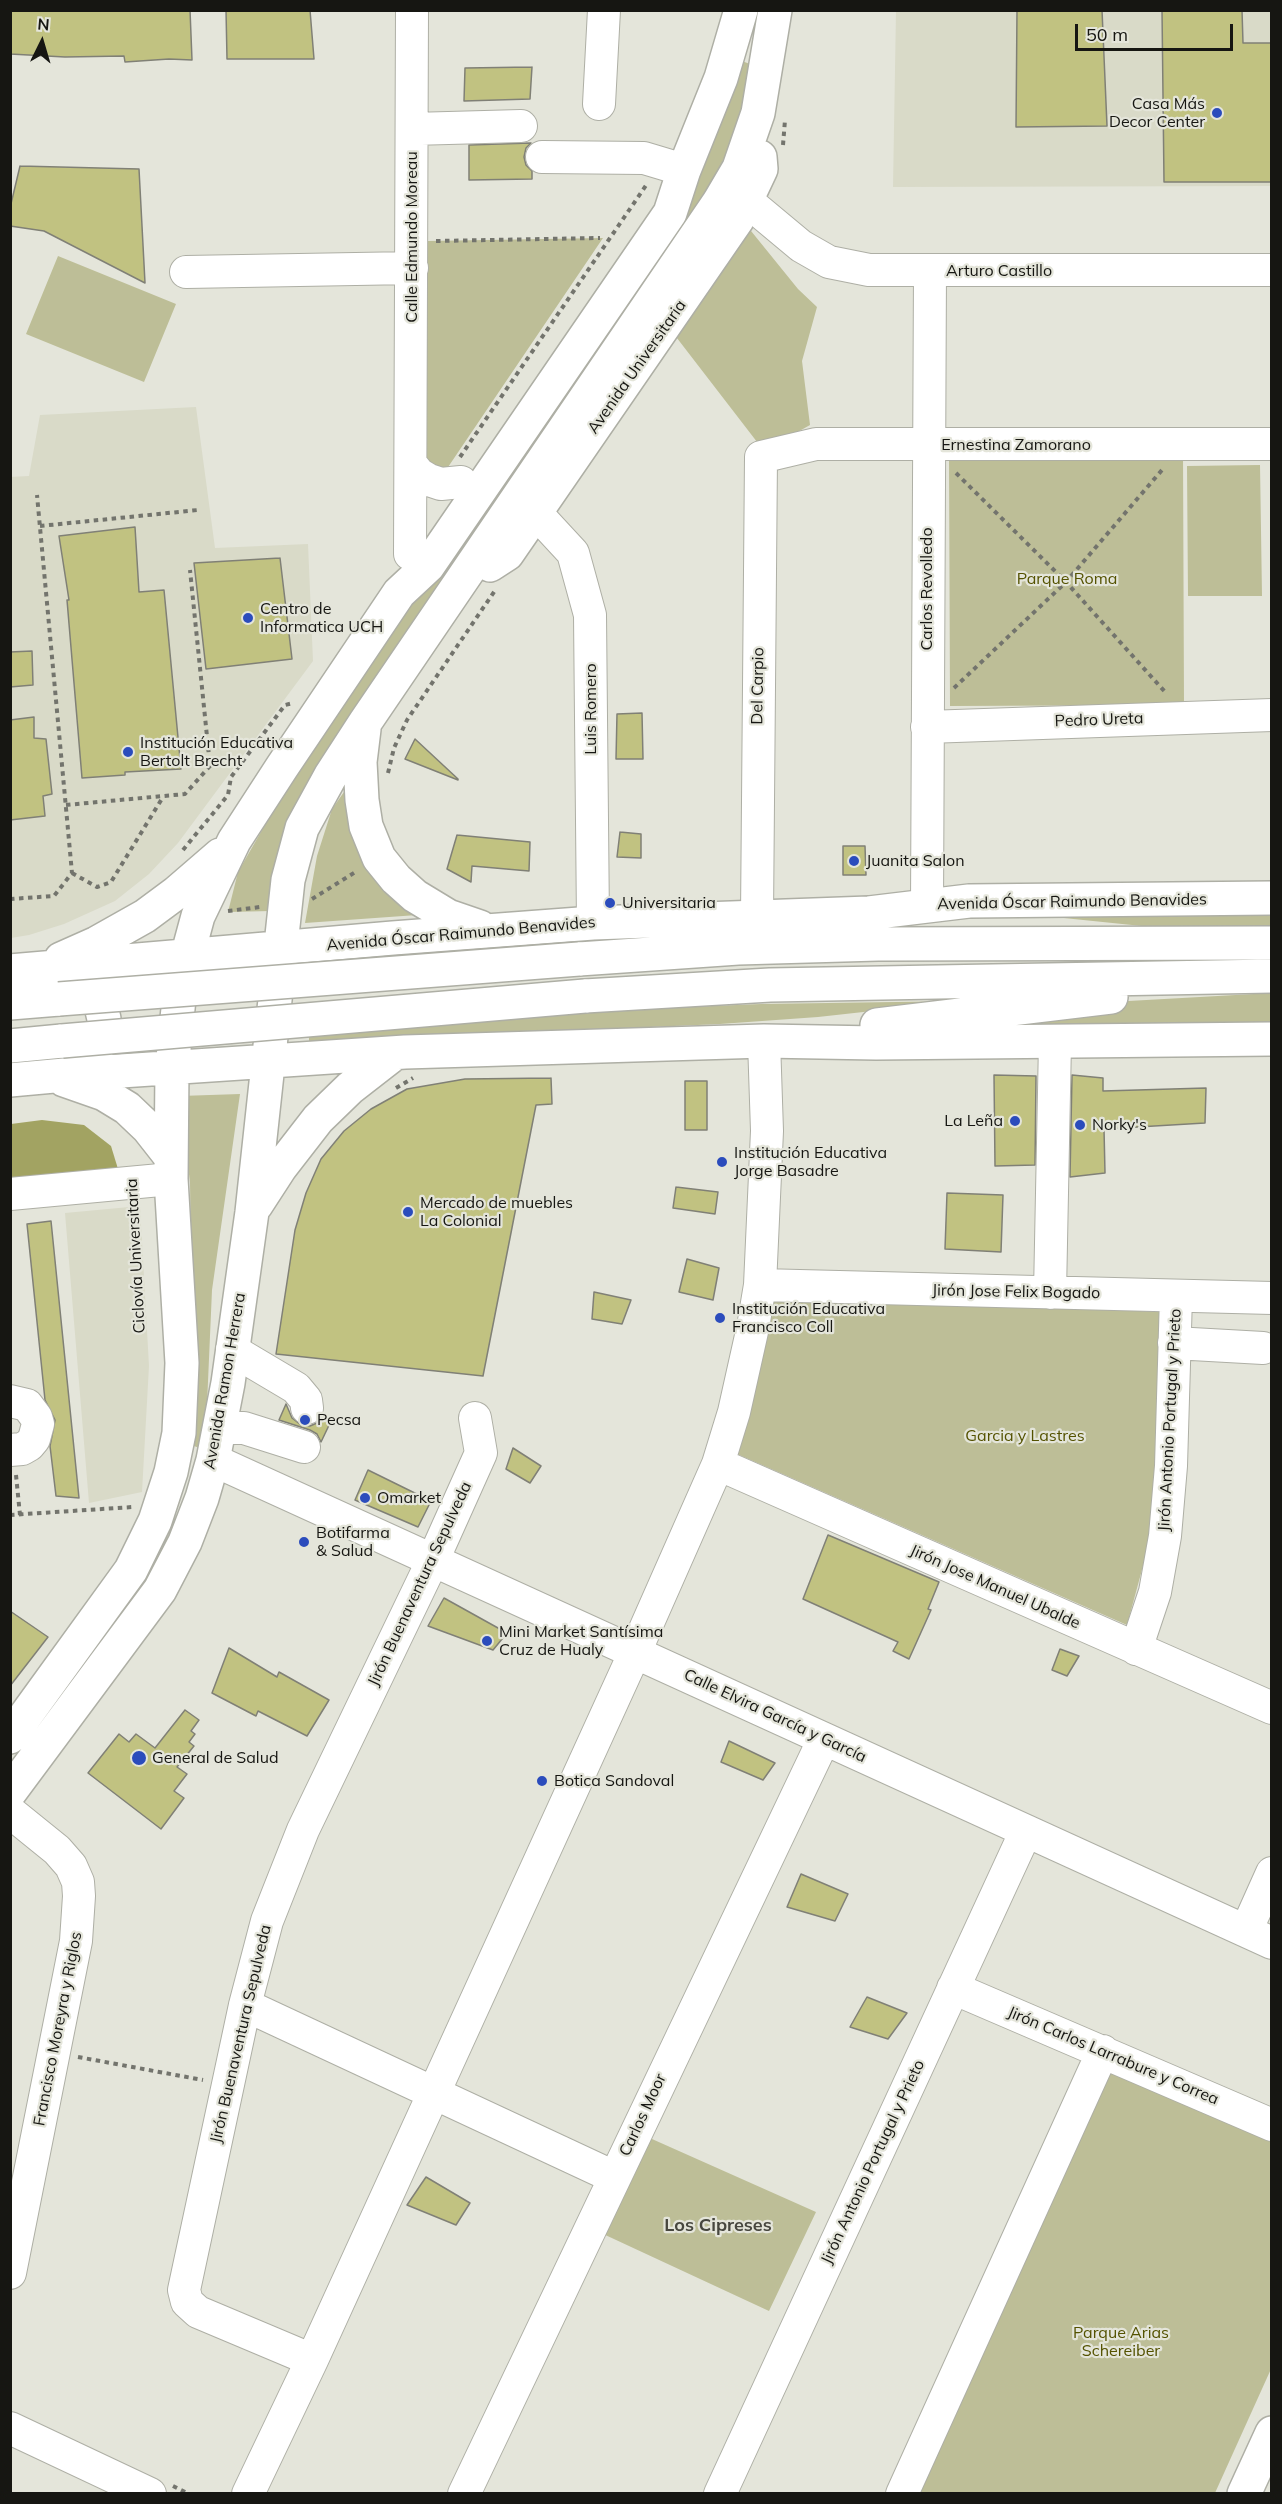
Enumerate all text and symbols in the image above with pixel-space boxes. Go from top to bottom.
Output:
north arrow [12,12,72,72]
scale bar [1078,12,1236,50]
text: N [37,14,50,35]
text: 50 m [1086,23,1128,46]
place label: Casa Más Decor Center [1109,94,1205,132]
marker: Casa Más Decor Center [1210,106,1224,120]
street label: Calle Edmundo Moreau [402,151,422,323]
street label: Arturo Castillo [946,261,1052,281]
street label: Avenida Universitaria [584,296,690,438]
street label: Ernestina Zamorano [941,435,1091,455]
street label: Carlos Revolledo [917,527,937,651]
park label: Parque Roma [1017,569,1117,589]
place label: Centro de Informatica UCH [260,599,383,637]
marker: Centro de Informatica UCH [241,611,255,625]
street label: Del Carpio [748,647,768,725]
street label: Luis Romero [581,663,601,755]
street label: Pedro Ureta [1054,709,1144,731]
place label: Institución Educativa Bertolt Brecht [140,733,293,771]
marker: Institución Educativa Bertolt Brecht [121,745,135,759]
place label: Juanita Salon [866,851,965,871]
marker: Juanita Salon [847,854,861,868]
street label: Avenida Óscar Raimundo Benavides [937,890,1207,914]
place label: Universitaria [622,893,716,913]
marker: Universitaria [603,896,617,910]
street label: Avenida Óscar Raimundo Benavides [326,913,596,955]
place label: La Leña [944,1111,1003,1131]
marker: La Leña [1008,1114,1022,1128]
place label: Norky's [1092,1115,1147,1135]
marker: Norky's [1073,1118,1087,1132]
place label: Institución Educativa Jorge Basadre [734,1143,887,1181]
marker: Institución Educativa Jorge Basadre [715,1155,729,1169]
street label: Ciclovía Universitaria [122,1178,150,1334]
place label: Mercado de muebles La Colonial [420,1193,573,1231]
marker: Mercado de muebles La Colonial [401,1205,415,1219]
street label: Jirón Jose Felix Bogado [932,1281,1100,1303]
street label: Avenida Ramon Herrera [200,1291,250,1471]
place label: Institución Educativa Francisco Coll [732,1299,885,1337]
street label: Jirón Antonio Portugal y Prieto [1155,1308,1185,1532]
marker: Institución Educativa Francisco Coll [713,1311,727,1325]
place label: Pecsa [317,1410,361,1430]
marker: Pecsa [298,1413,312,1427]
park label: Garcia y Lastres [965,1426,1085,1446]
street label: Jirón Buenaventura Sepulveda [364,1479,476,1689]
place label: Omarket [377,1488,441,1508]
marker: Omarket [358,1491,372,1505]
place label: Botifarma & Salud [316,1523,390,1561]
marker: Botifarma & Salud [297,1535,311,1549]
street label: Jirón Jose Manuel Ubalde [907,1541,1083,1633]
place label: Mini Market Santísima Cruz de Hualy [499,1622,663,1660]
marker: Mini Market Santísima Cruz de Hualy [480,1634,494,1648]
street label: Calle Elvira García y García [681,1665,869,1767]
place label: General de Salud [152,1748,278,1768]
marker: General de Salud [130,1749,148,1767]
place label: Botica Sandoval [554,1771,674,1791]
marker: Botica Sandoval [535,1774,549,1788]
street label: Jirón Buenaventura Sepulveda [207,1923,275,2145]
street label: Francisco Moreyra y Riglos [30,1930,86,2128]
street label: Jirón Carlos Larrabure y Correa [1005,2003,1221,2109]
street label: Jirón Antonio Portugal y Prieto [817,2057,929,2267]
street label: Carlos Moor [616,2071,670,2159]
district label: Los Cipreses [664,2215,772,2237]
park label: Parque Arias Schereiber [1073,2323,1169,2361]

